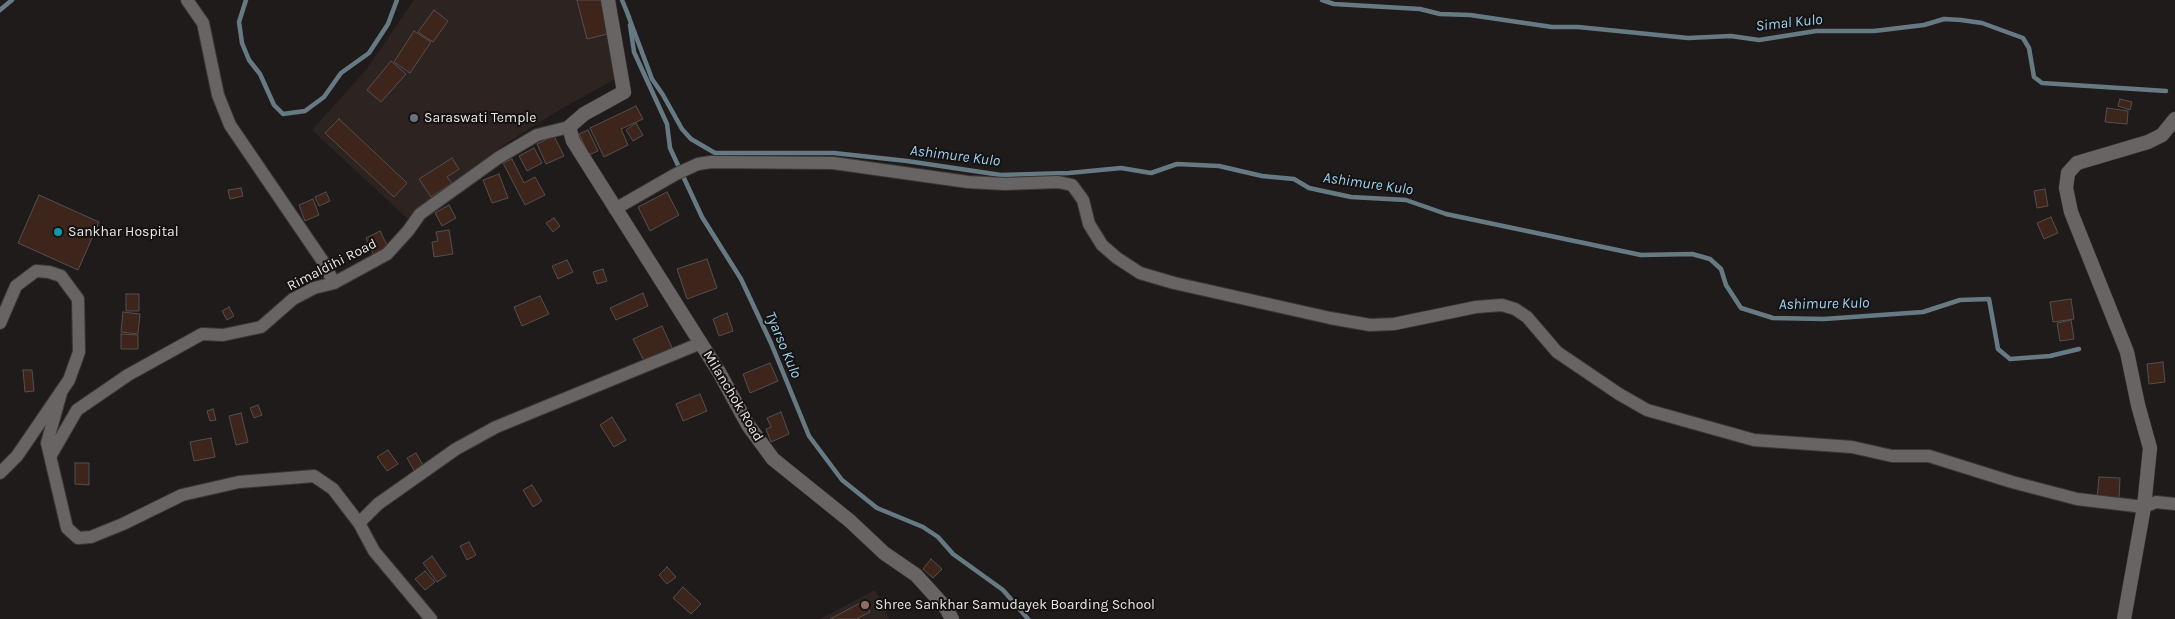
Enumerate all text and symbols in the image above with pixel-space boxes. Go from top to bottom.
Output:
water label: Simal Kulo [1755,11,1823,35]
place label: Saraswati Temple [424,110,536,126]
marker: Saraswati Temple [408,112,420,124]
water label: Ashimure Kulo [909,142,1001,170]
water label: Ashimure Kulo [1322,169,1414,199]
place label: Sankhar Hospital [68,224,179,240]
marker: Sankhar Hospital [52,226,64,238]
street label: Rimaldihi Road [284,235,380,295]
water label: Ashimure Kulo [1779,294,1869,314]
water label: Tyarso Kulo [761,309,805,381]
street label: Milanchok Road [699,348,767,444]
place label: Shree Sankhar Samudayek Boarding School [875,597,1155,613]
marker: Shree Sankhar Samudayek Boarding School [859,599,871,611]

